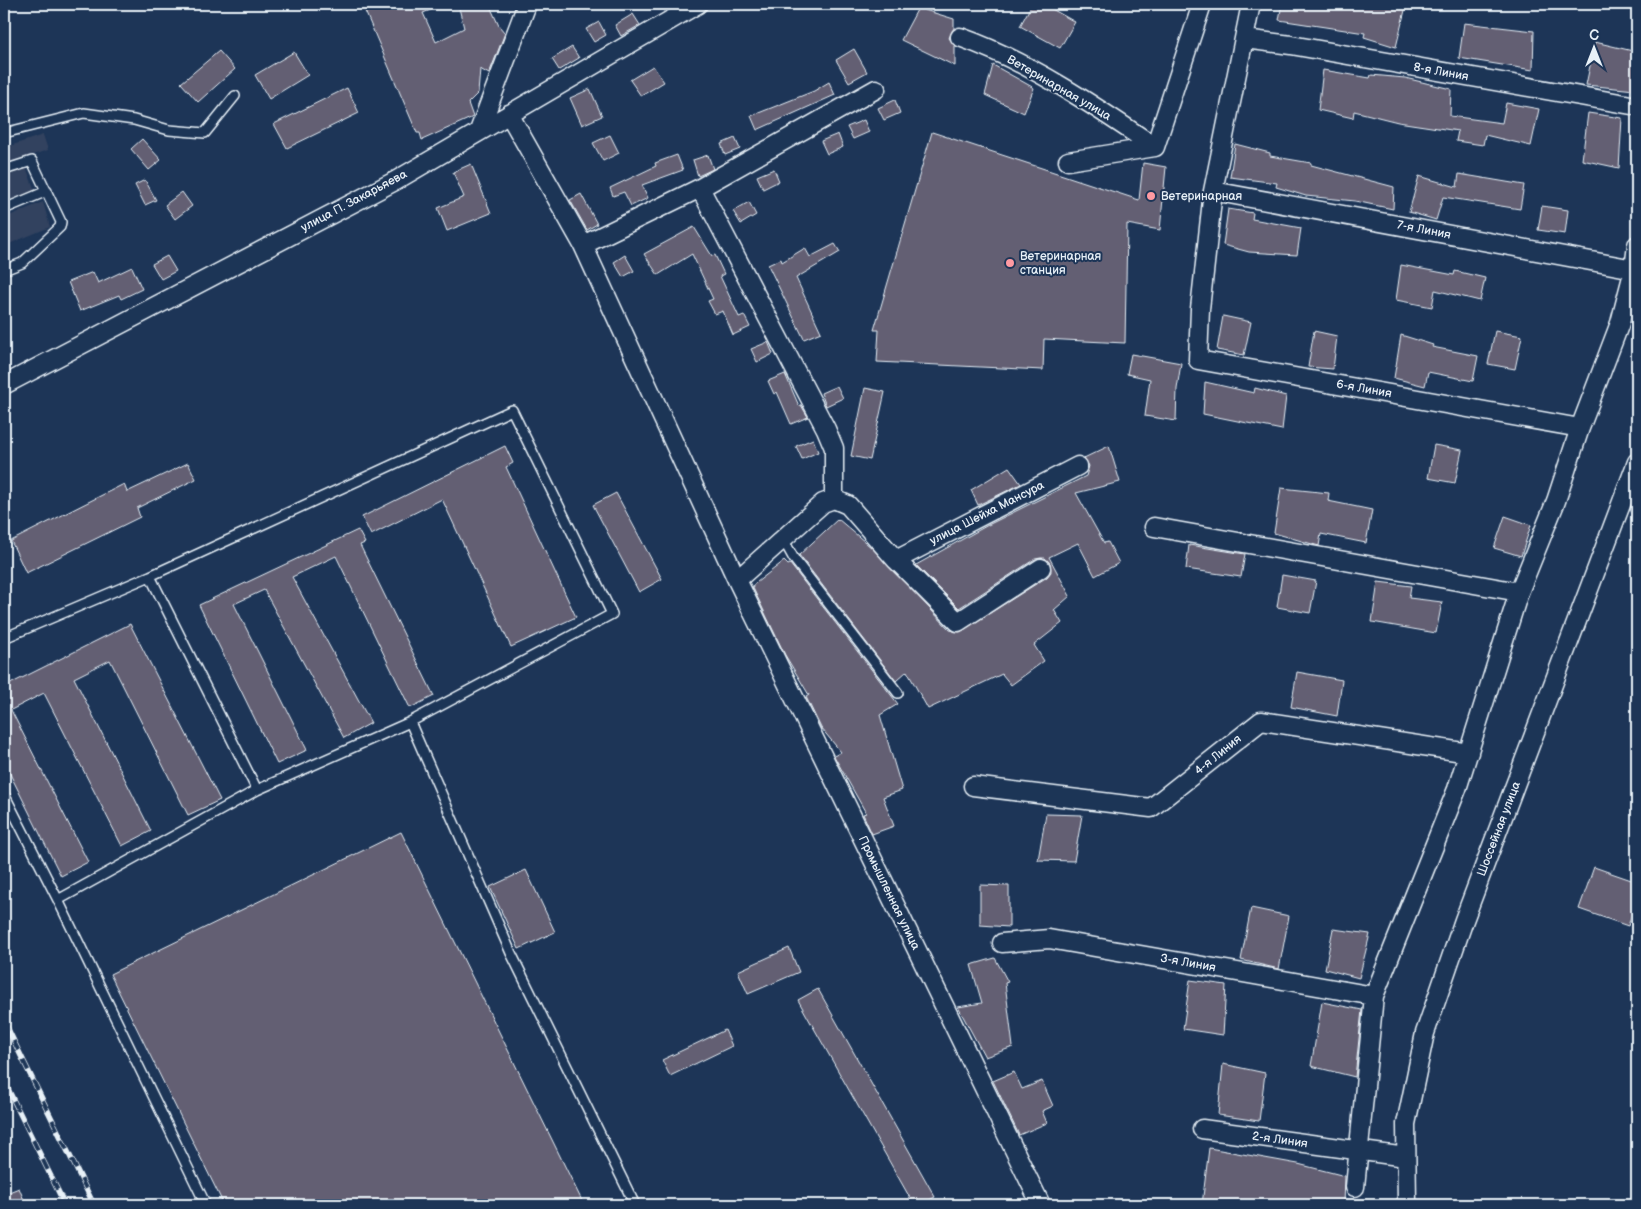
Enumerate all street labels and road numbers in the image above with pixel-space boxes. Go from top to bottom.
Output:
street label: Ветеринарная улица [1004,52,1114,124]
street label: 8-я Линия [1412,60,1470,84]
street label: улица П. Закарьяева [298,167,410,235]
street label: 7-я Линия [1396,217,1453,243]
street label: 6-я Линия [1335,377,1393,401]
street label: улица Шейха Мансура [927,478,1047,548]
street label: 4-я Линия [1191,731,1245,778]
street label: Шоссейная улица [1474,780,1524,878]
street label: Промышленная улица [855,833,923,953]
street label: 3-я Линия [1159,951,1217,975]
street label: 2-я Линия [1251,1129,1309,1151]

